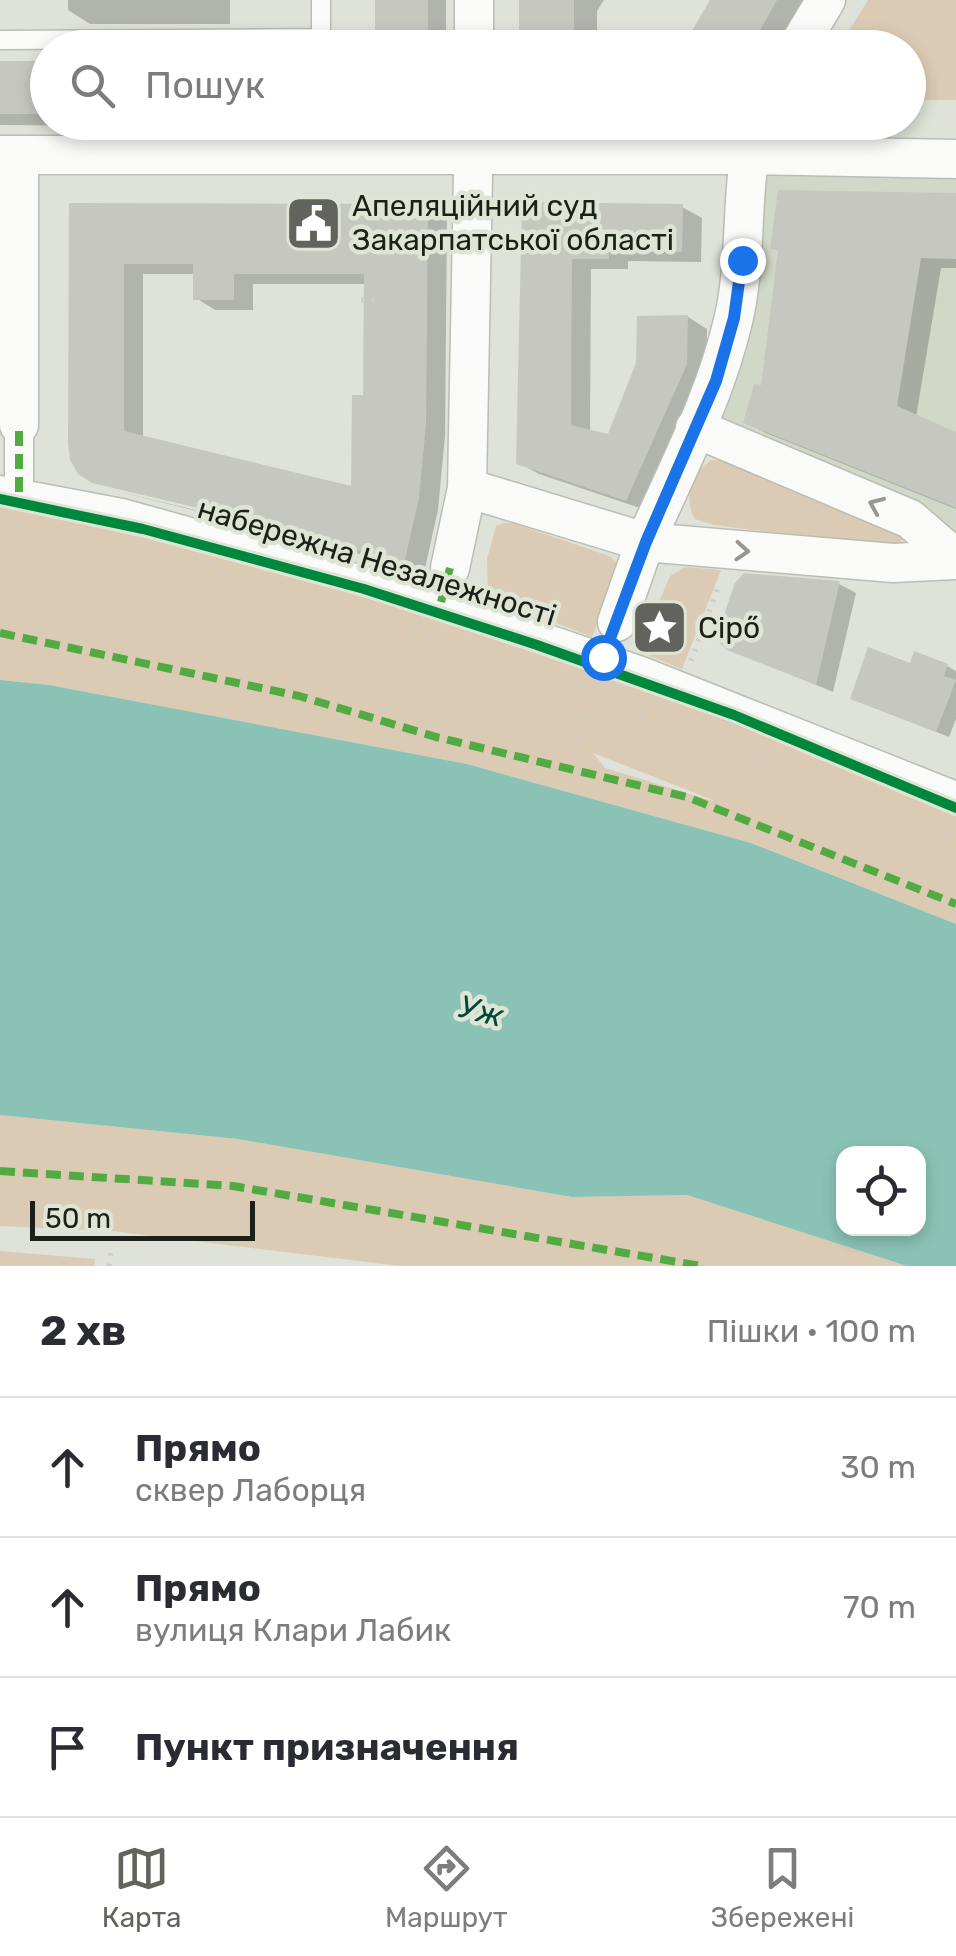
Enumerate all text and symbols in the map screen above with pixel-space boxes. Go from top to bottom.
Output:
search box [30,30,926,140]
icon: search [65,58,120,113]
text: Пошук [145,62,265,108]
place label: Апеляційний суд Закарпатської області [352,188,674,258]
public building icon: Апеляційний суд Закарпатської області [283,193,343,253]
route end [720,238,766,284]
street label: набережна Незалежності [193,490,561,634]
one-way arrow [868,497,886,517]
one-way arrow [735,540,751,562]
place icon: Cipő [629,598,689,658]
place label: Cipő [698,610,760,646]
route start [581,635,627,681]
water label: Уж [455,987,508,1035]
map controls [836,1146,926,1236]
button: locate [836,1146,926,1236]
scale bar [30,1196,255,1240]
text: 50 m [45,1202,111,1235]
text: 2 хв [40,1306,126,1356]
text: Пішки · 100 m [707,1312,916,1350]
text: Прямо [135,1425,261,1471]
icon: ahead [40,1440,95,1495]
text: 30 m [840,1448,916,1486]
text: сквер Лаборця [135,1471,366,1509]
text: Прямо [135,1565,261,1611]
icon: ahead [40,1580,95,1635]
text: 70 m [843,1588,916,1626]
text: вулиця Клари Лабик [135,1611,451,1649]
icon: arrive [40,1720,95,1775]
text: Пункт призначення [135,1724,519,1770]
tab: Карта [102,1841,182,1934]
tab: Маршрут [385,1841,507,1934]
tab: Збережені [711,1841,854,1934]

